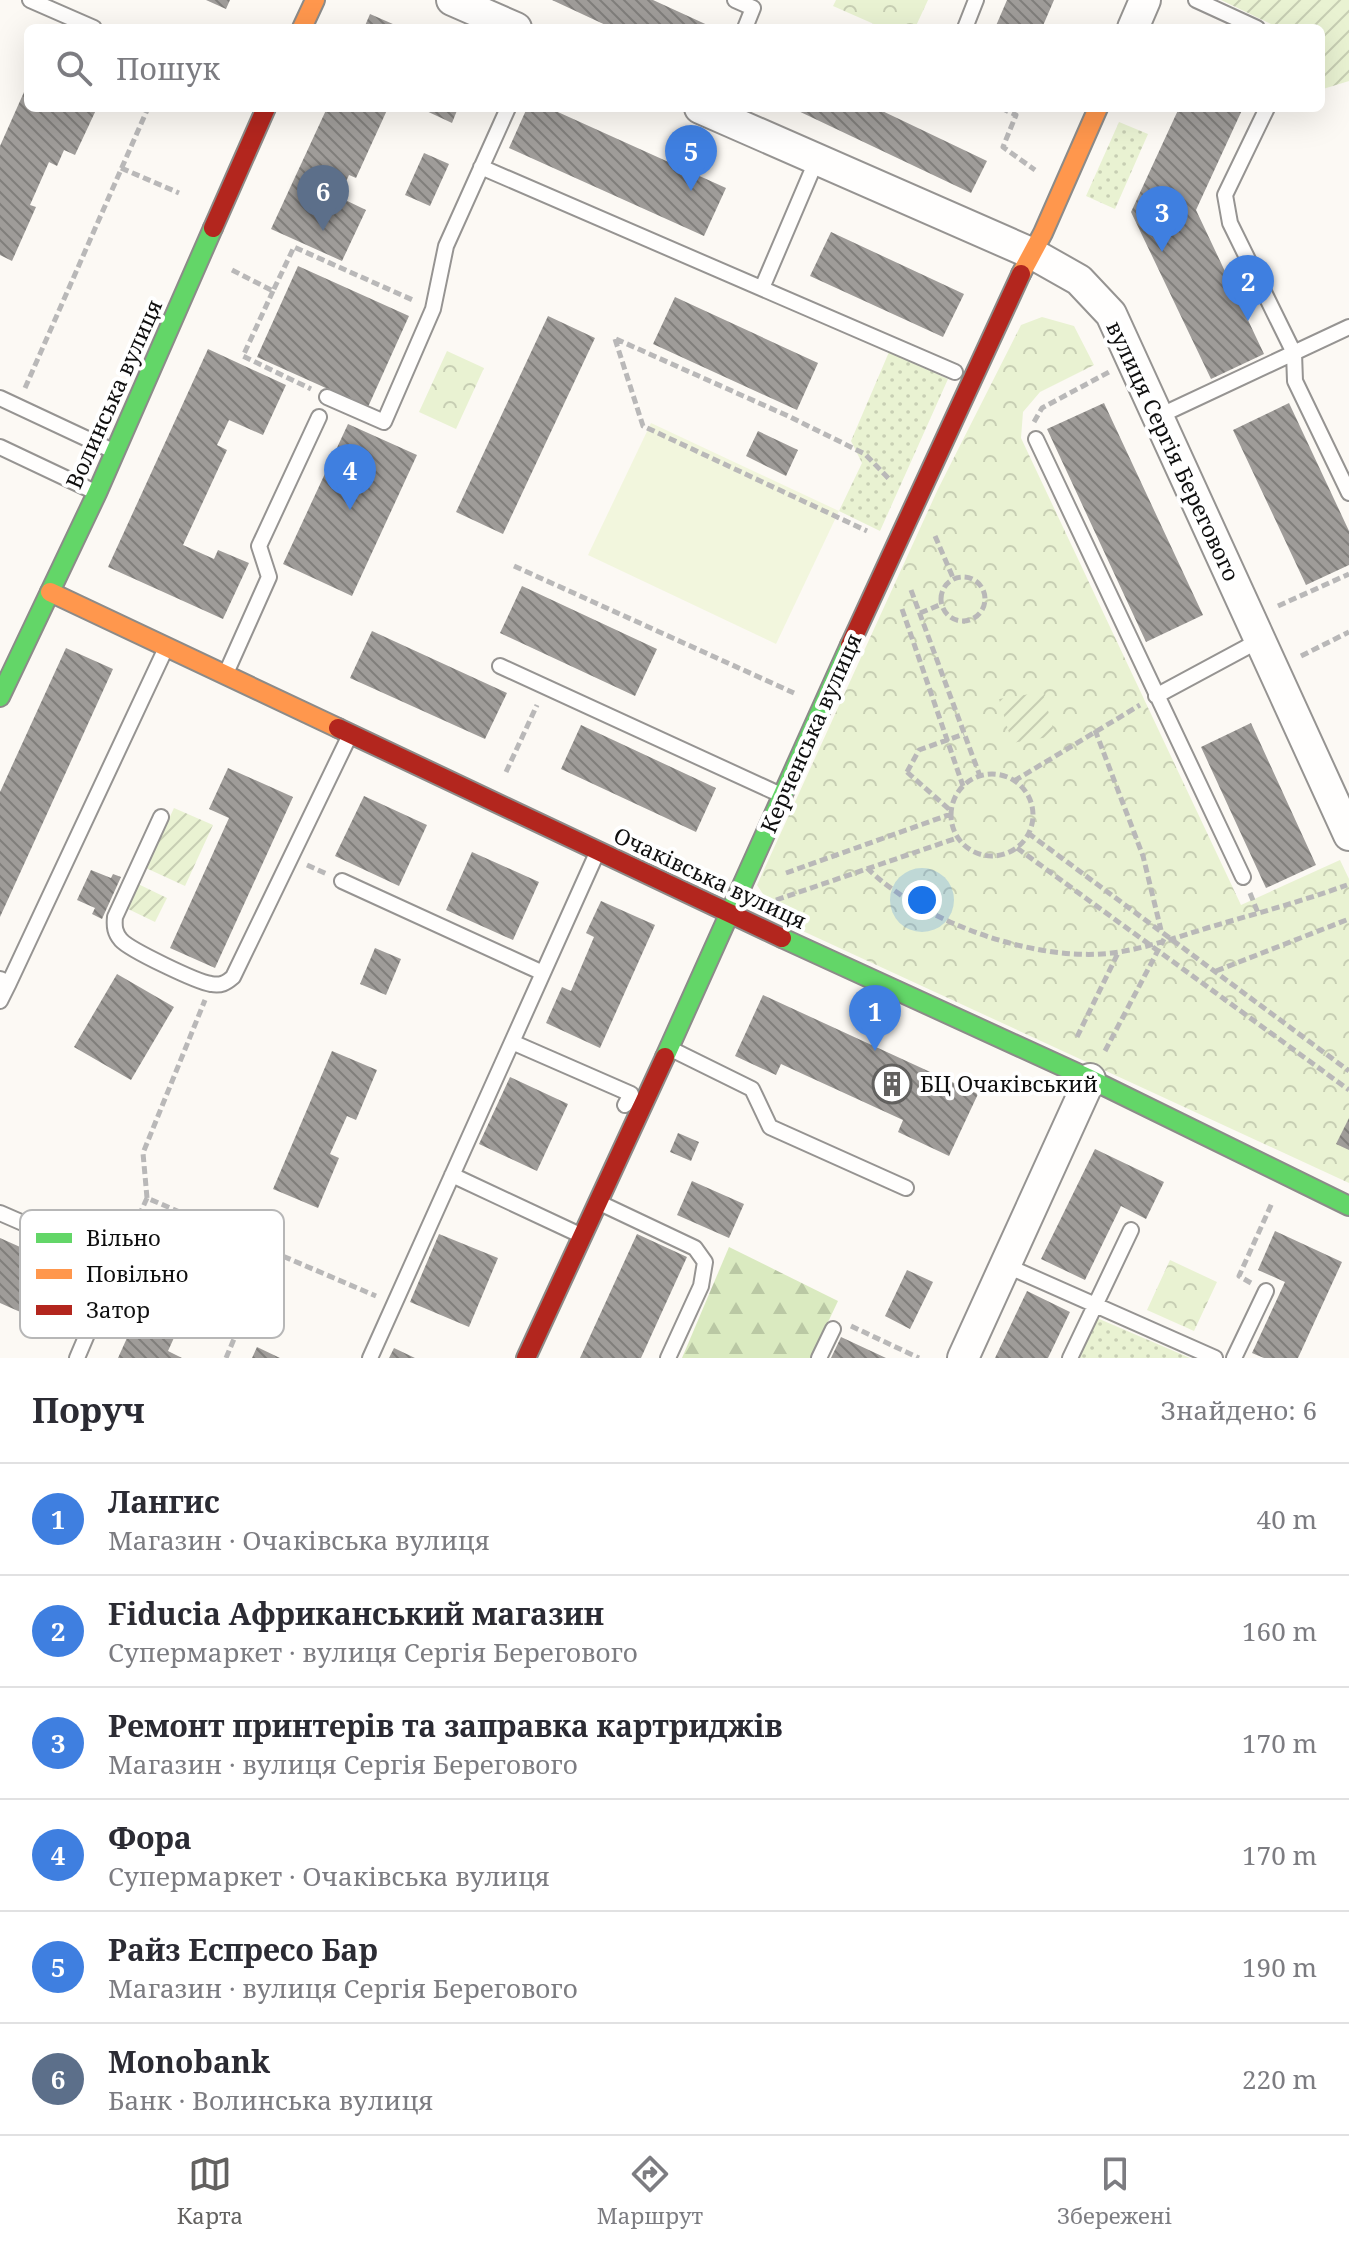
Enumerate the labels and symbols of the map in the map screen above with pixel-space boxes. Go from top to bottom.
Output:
pin: 5 [665,125,717,191]
pin: 6 [297,165,349,231]
pin: 3 [1136,186,1188,252]
pin: 2 [1222,255,1274,321]
street label: Волинська вулиця [58,294,168,493]
street label: вулиця Сергія Берегового [1100,316,1248,586]
pin: 4 [324,444,376,510]
street label: Керченська вулиця [753,628,868,837]
street label: Очаківська вулиця [609,819,812,935]
your location [902,880,942,920]
pin: 1 [849,985,901,1051]
building icon: БЦ Очаківський [871,1063,913,1105]
place label: БЦ Очаківський [920,1068,1098,1098]
legend [20,1210,284,1338]
text: Вільно [86,1222,161,1252]
text: Повільно [86,1258,189,1288]
text: Затор [86,1294,150,1324]

